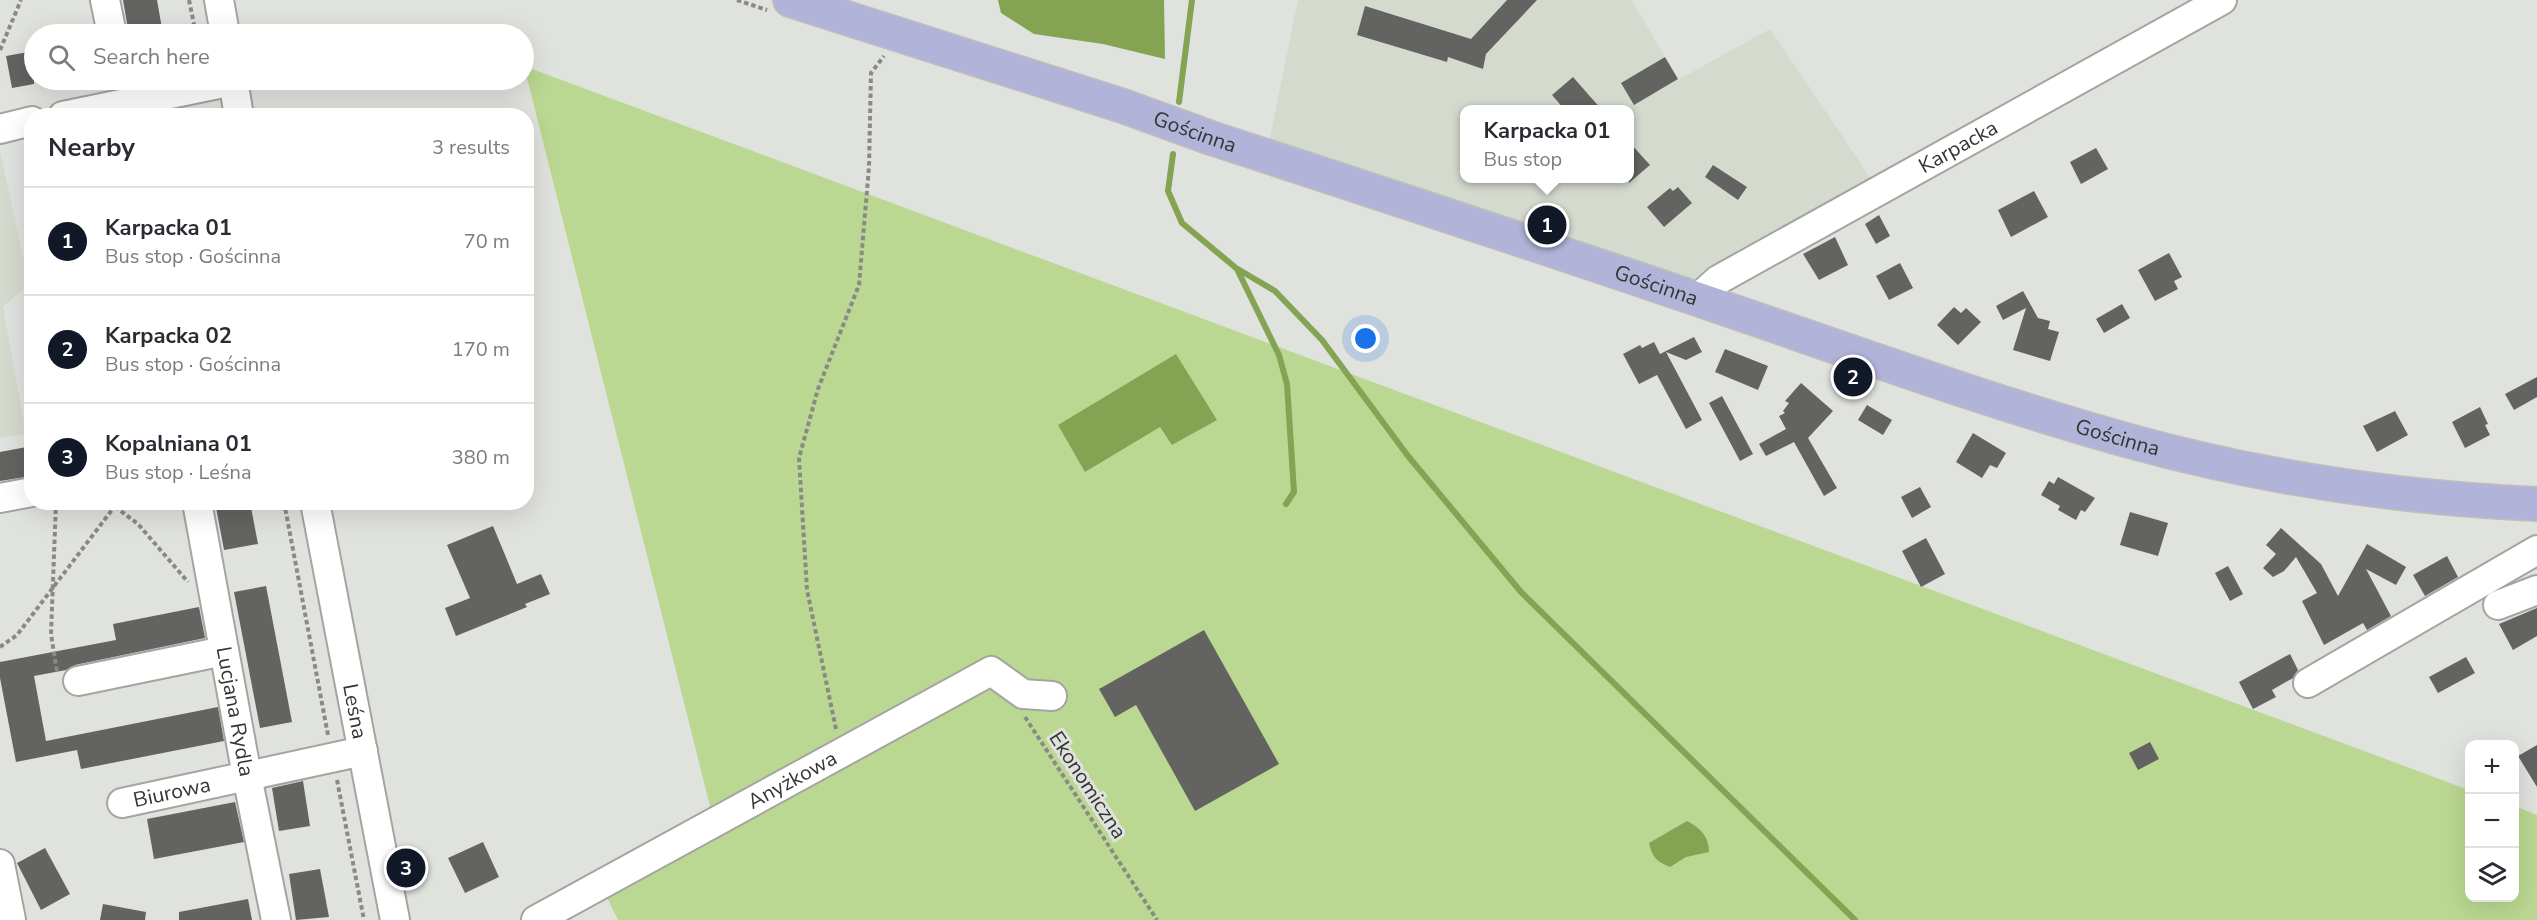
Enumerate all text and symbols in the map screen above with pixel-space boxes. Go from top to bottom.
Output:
search box [24,24,534,90]
icon: search [45,41,78,74]
text: Search here [93,42,210,72]
street label: Gościnna [1149,104,1240,159]
popup [1460,105,1634,183]
street label: Karpacka [1914,113,2003,180]
text: Karpacka 01 [1484,116,1610,146]
text: Nearby [48,130,135,165]
text: 3 results [432,134,510,161]
text: Bus stop [1484,146,1562,173]
pin: 1 [1528,202,1566,248]
text: Karpacka 01 [105,213,232,243]
text: 1 [62,228,74,255]
text: 70 m [464,228,510,255]
text: Bus stop · Gościnna [105,243,281,270]
street label: Gościnna [1611,258,1702,312]
text: Karpacka 02 [105,321,232,351]
your location [1351,324,1380,353]
text: 2 [62,336,74,363]
text: 170 m [452,336,510,363]
text: Bus stop · Gościnna [105,351,281,378]
pin: 2 [1834,354,1872,400]
street label: Gościnna [2072,412,2163,463]
text: Kopalniana 01 [105,429,252,459]
text: 3 [62,444,74,471]
text: 380 m [452,444,510,471]
text: Bus stop · Leśna [105,459,252,486]
street label: Lucjana Rydla [210,644,261,779]
street label: Leśna [336,681,374,741]
street label: Ekonomiczna [1043,726,1133,844]
map controls [2465,740,2519,902]
button: + [2465,740,2519,794]
street label: Anyżkowa [742,744,842,816]
street label: Biurowa [131,770,213,814]
button: − [2465,794,2519,848]
pin: 3 [386,846,426,890]
button: layers [2465,848,2519,902]

